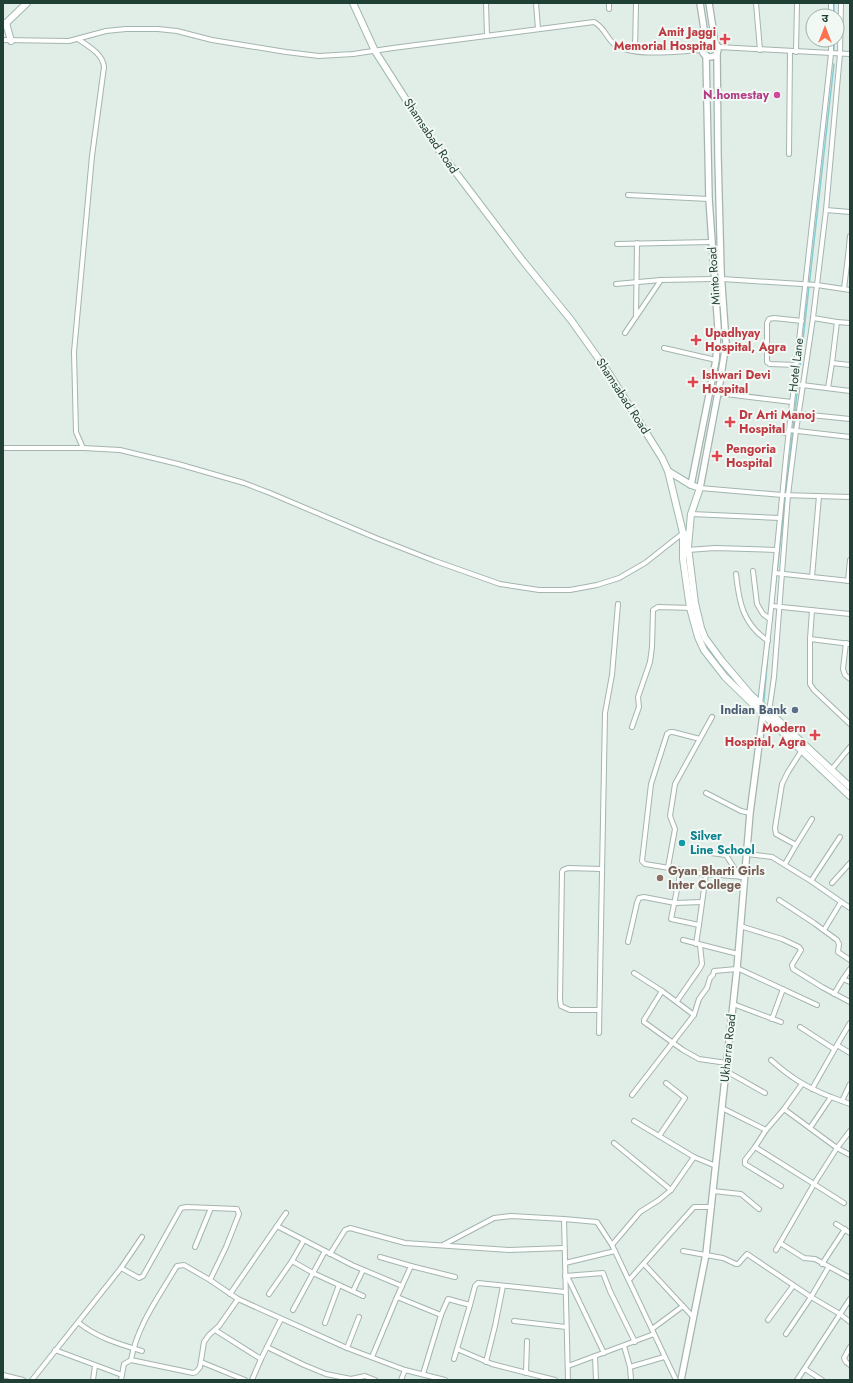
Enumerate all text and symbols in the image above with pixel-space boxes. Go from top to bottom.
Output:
north arrow [805,8,845,48]
text: उ [822,10,829,26]
place label: Amit Jaggi Memorial Hospital [614,23,716,55]
marker: Amit Jaggi Memorial Hospital [719,33,731,45]
place label: N.homestay [703,86,770,104]
marker: N.homestay [772,90,782,100]
street label: Shamsabad Road [399,95,463,177]
street label: Minto Road [703,246,725,306]
place label: Upadhyay Hospital, Agra [705,324,786,356]
marker: Upadhyay Hospital, Agra [690,334,702,346]
street label: Hotel Lane [784,337,808,393]
street label: Shamsabad Road [592,354,654,438]
place label: Ishwari Devi Hospital [702,366,771,398]
marker: Ishwari Devi Hospital [687,376,699,388]
place label: Dr Arti Manoj Hospital [739,406,815,438]
marker: Dr Arti Manoj Hospital [724,416,736,428]
place label: Pengoria Hospital [726,440,776,472]
marker: Pengoria Hospital [711,450,723,462]
place label: Indian Bank [720,701,787,719]
marker: Indian Bank [790,705,800,715]
place label: Modern Hospital, Agra [725,719,806,751]
marker: Modern Hospital, Agra [809,729,821,741]
place label: Silver Line School [690,827,755,859]
marker: Silver Line School [677,838,687,848]
place label: Gyan Bharti Girls Inter College [668,862,765,894]
marker: Gyan Bharti Girls Inter College [655,873,665,883]
street label: Ukharra Road [715,1013,741,1083]

